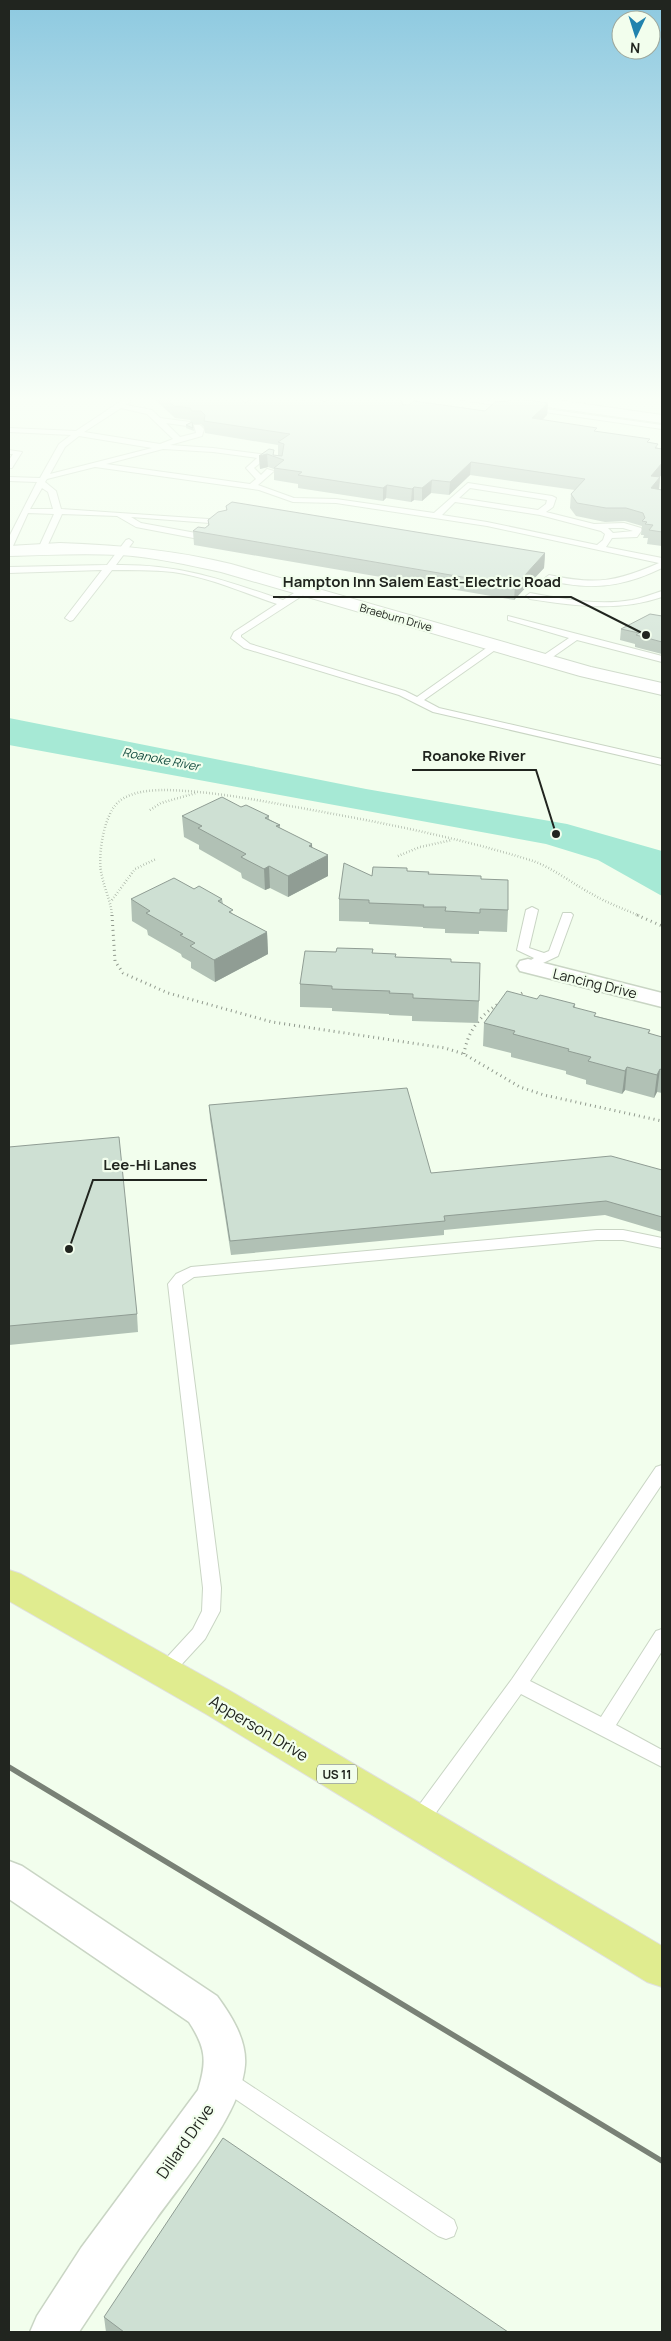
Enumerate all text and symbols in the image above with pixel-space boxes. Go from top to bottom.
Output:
north arrow [611,10,661,60]
text: N [629,39,641,58]
callout: Hampton Inn Salem East-Electric Road [273,567,571,597]
text: Hampton Inn Salem East-Electric Road [283,571,561,592]
street label: Braeburn Drive [358,600,434,635]
callout: Roanoke River [412,740,536,770]
water label: Roanoke River [121,743,203,775]
text: Roanoke River [422,745,526,766]
street label: Lancing Drive [551,963,639,1003]
callout: Lee-Hi Lanes [93,1150,207,1180]
text: Lee-Hi Lanes [103,1154,197,1175]
street label: Apperson Drive [205,1690,313,1766]
road number: US 11 [317,1765,357,1784]
street label: Dillard Drive [151,2099,219,2183]

